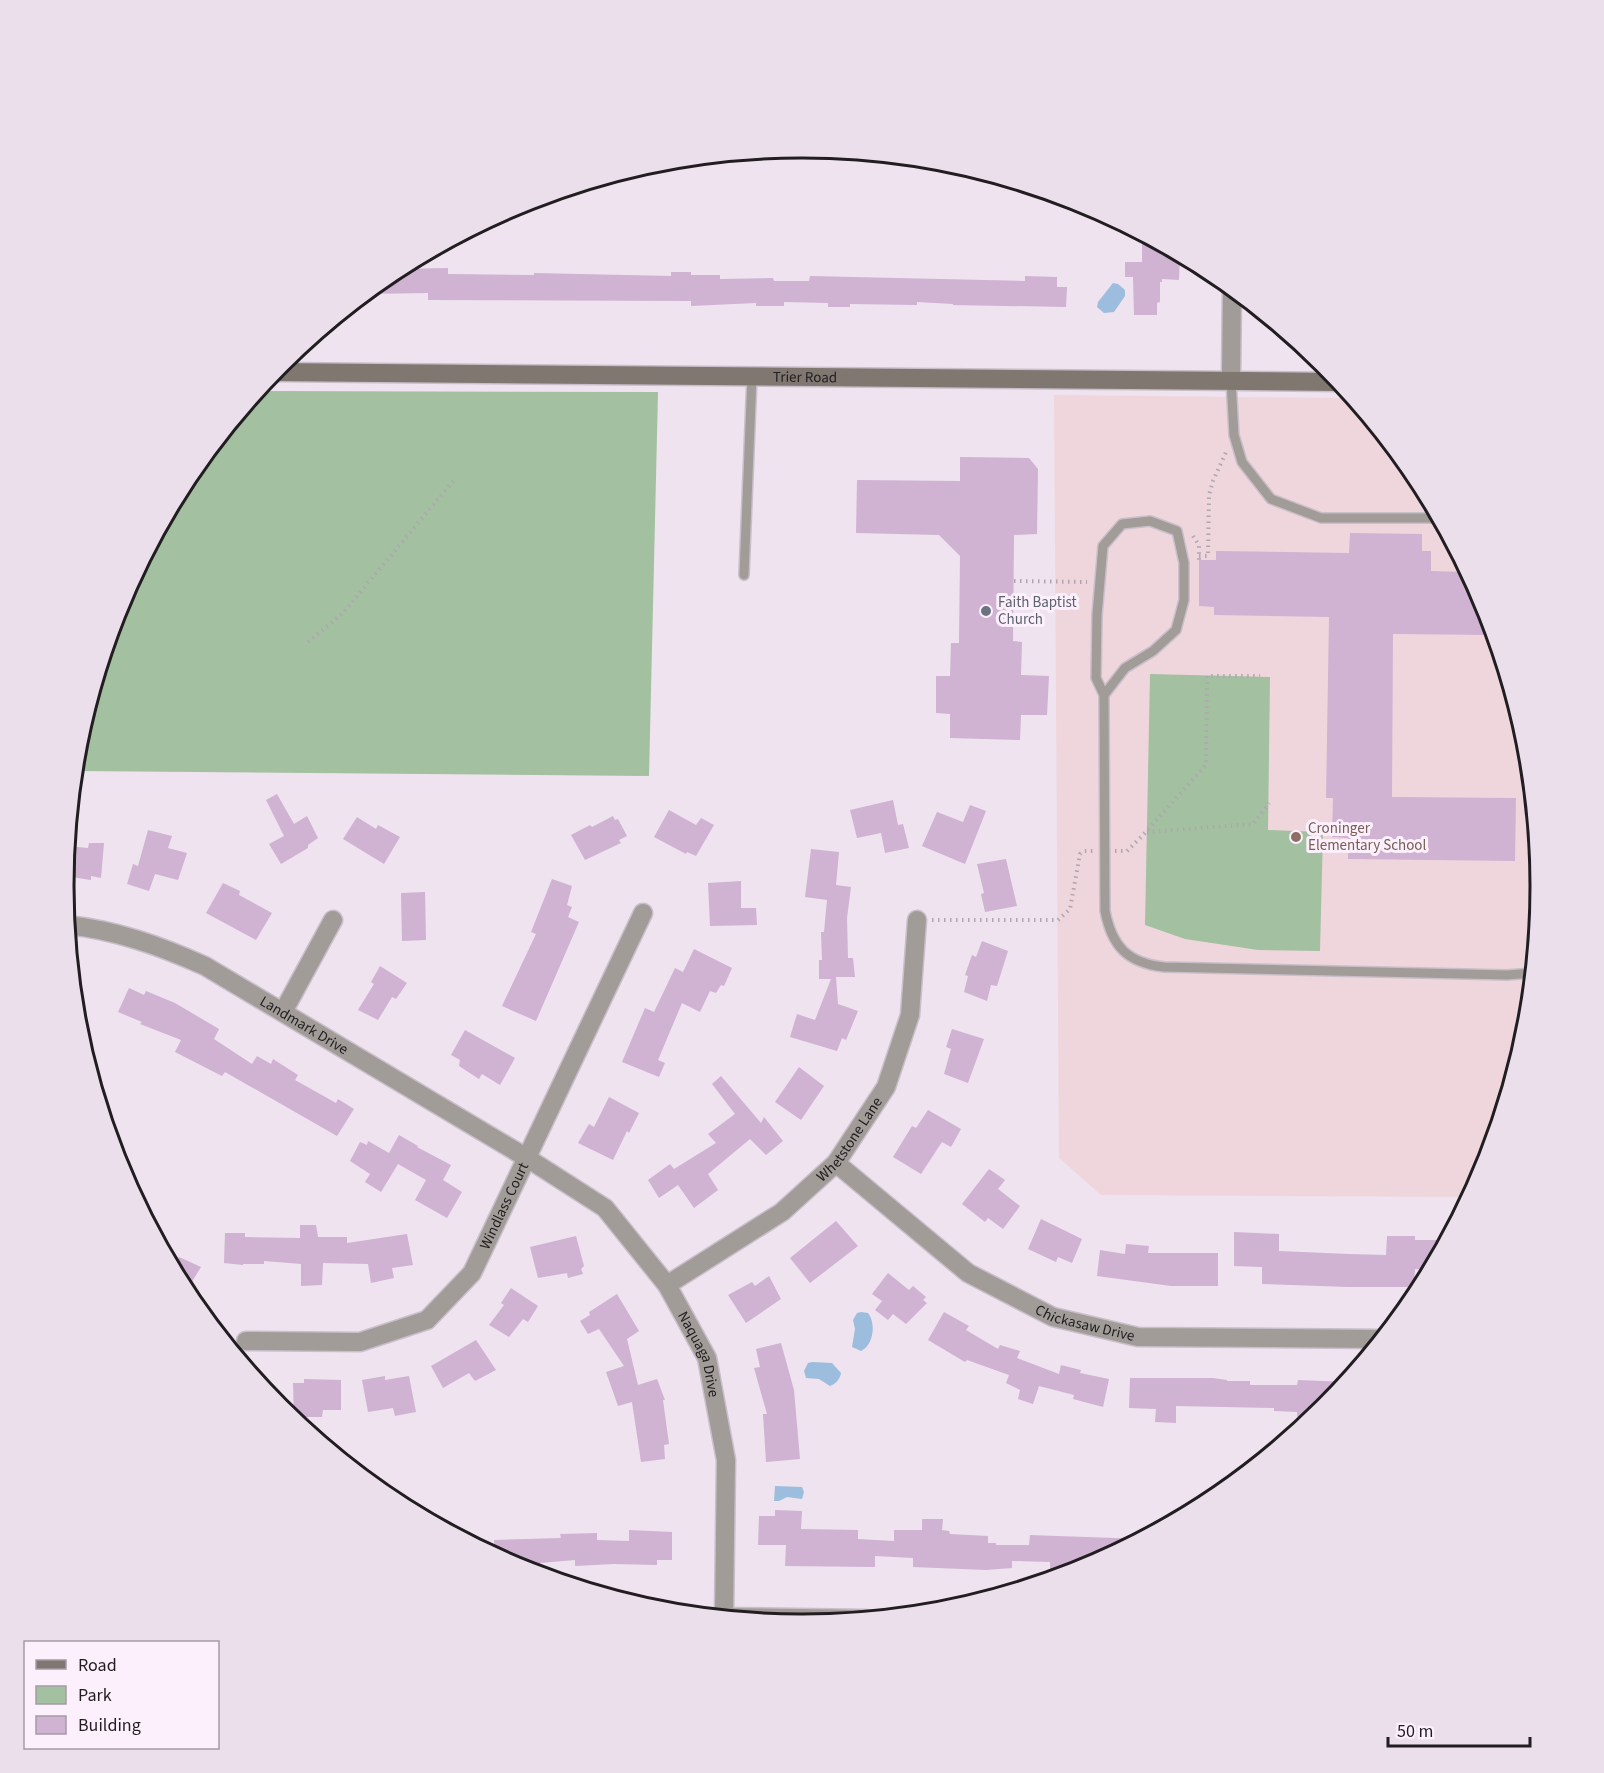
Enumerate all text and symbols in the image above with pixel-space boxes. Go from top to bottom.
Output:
street label: Trier Road [773,367,837,388]
place label: Faith Baptist Church [998,592,1077,630]
marker: Faith Baptist Church [979,604,993,618]
place label: Croninger Elementary School [1308,818,1426,856]
marker: Croninger Elementary School [1289,830,1303,844]
street label: Landmark Drive [256,991,352,1060]
street label: Whetstone Lane [812,1093,888,1187]
street label: Windlass Court [475,1159,534,1253]
street label: Chickasaw Drive [1031,1300,1137,1347]
street label: Naquaga Drive [672,1307,724,1399]
legend [24,1641,219,1749]
text: Road [78,1653,117,1678]
text: Park [78,1683,112,1708]
scale bar [1388,1710,1530,1748]
text: Building [78,1713,141,1738]
text: 50 m [1397,1719,1433,1744]

